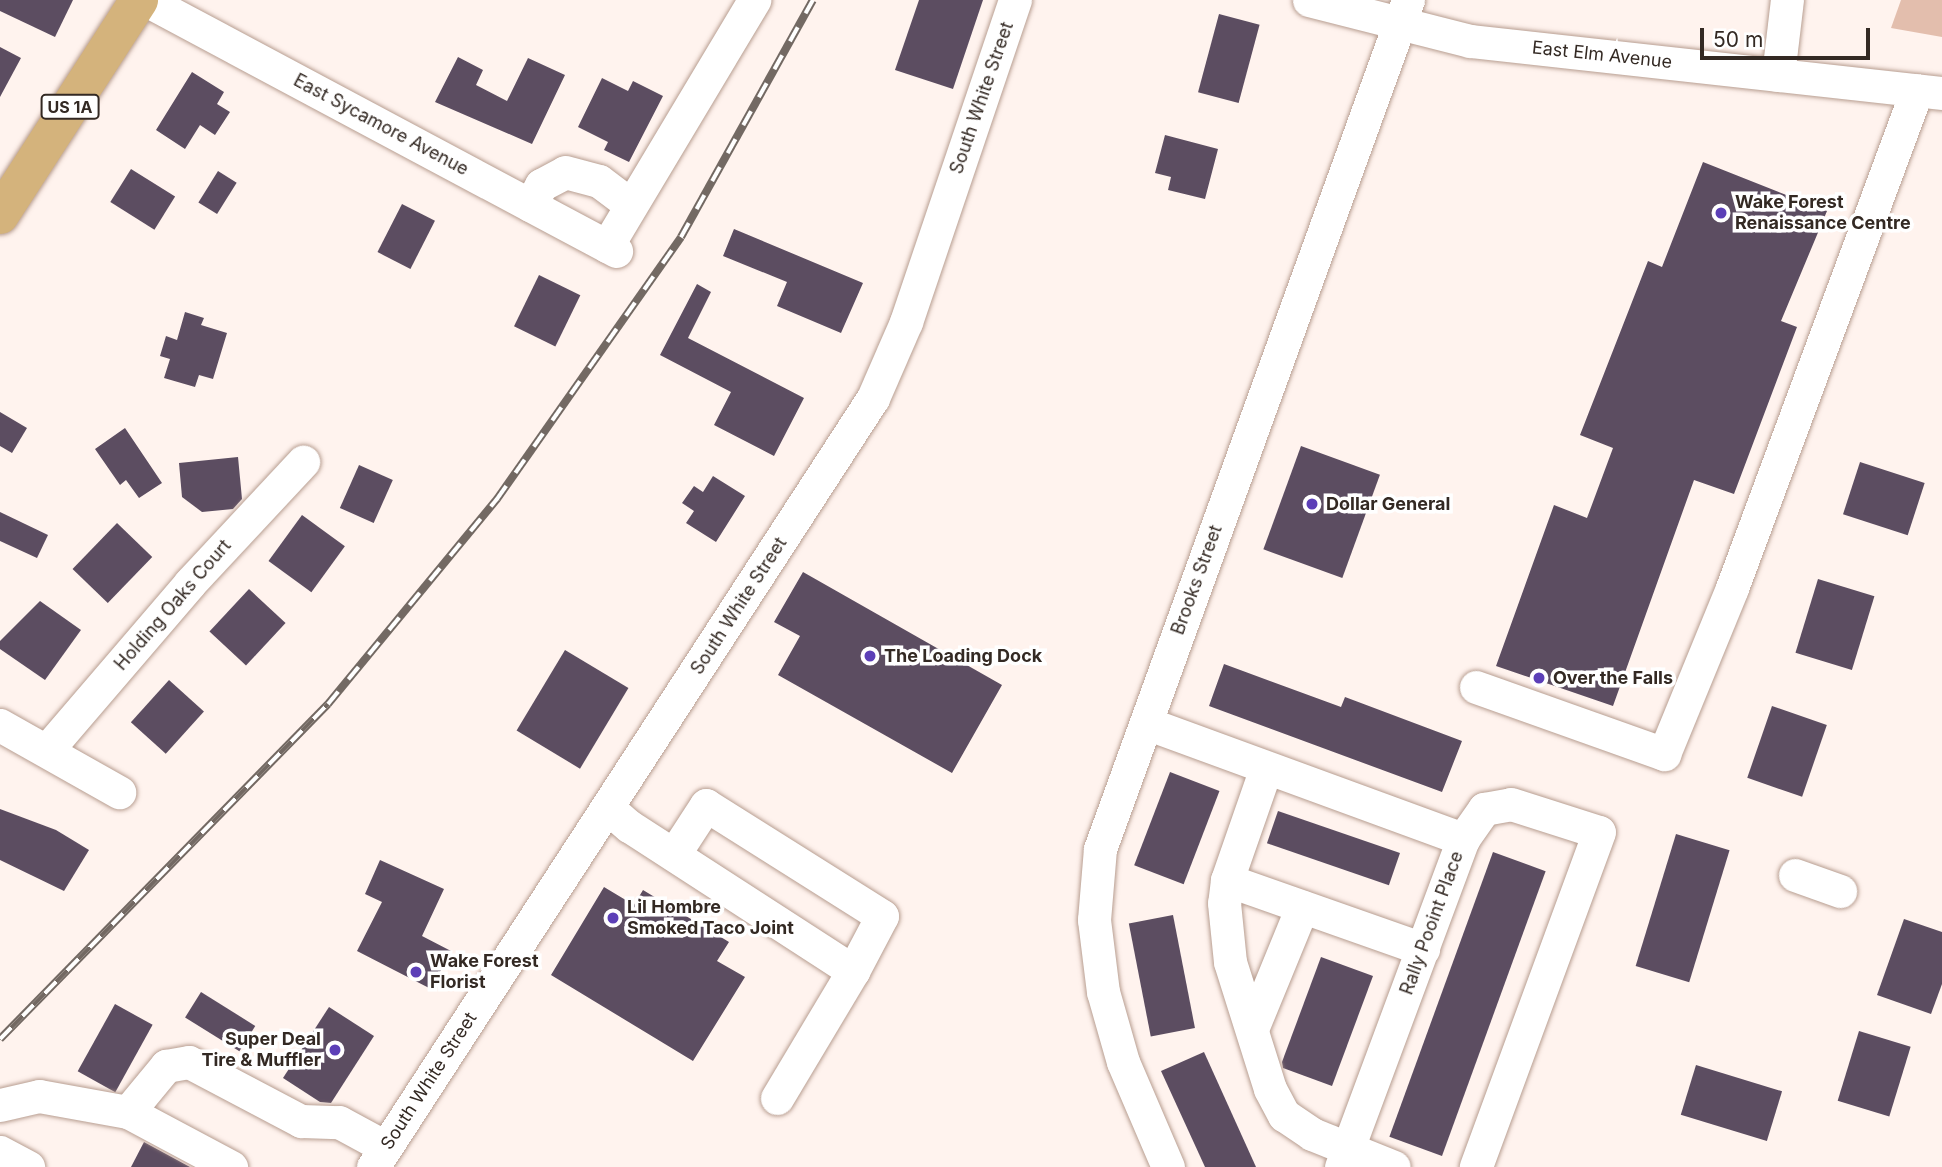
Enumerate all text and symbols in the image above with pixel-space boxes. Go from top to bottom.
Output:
scale bar [1704,14,1874,58]
street label: South White Street [946,19,1018,177]
text: 50 m [1713,27,1763,52]
street label: East Elm Avenue [1531,37,1673,73]
street label: East Sycamore Avenue [290,70,472,180]
road number: US 1A [40,94,100,120]
place label: Wake Forest Renaissance Centre [1735,192,1911,234]
marker: Wake Forest Renaissance Centre [1713,205,1729,221]
place label: Dollar General [1326,493,1450,515]
marker: Dollar General [1304,496,1320,512]
street label: Brooks Street [1167,522,1227,638]
street label: South White Street [687,533,791,679]
street label: Holding Oaks Court [110,535,236,675]
place label: The Loading Dock [884,645,1042,667]
marker: The Loading Dock [862,648,878,664]
place label: Over the Falls [1553,667,1673,689]
marker: Over the Falls [1531,670,1547,686]
street label: Rally Pooint Place [1396,848,1468,998]
place label: Lil Hombre Smoked Taco Joint [627,897,794,940]
marker: Lil Hombre Smoked Taco Joint [605,910,621,926]
place label: Wake Forest Florist [430,951,538,993]
marker: Wake Forest Florist [408,964,424,980]
street label: South White Street [377,1008,481,1154]
place label: Super Deal Tire & Muffler [201,1029,321,1072]
marker: Super Deal Tire & Muffler [327,1042,343,1058]

